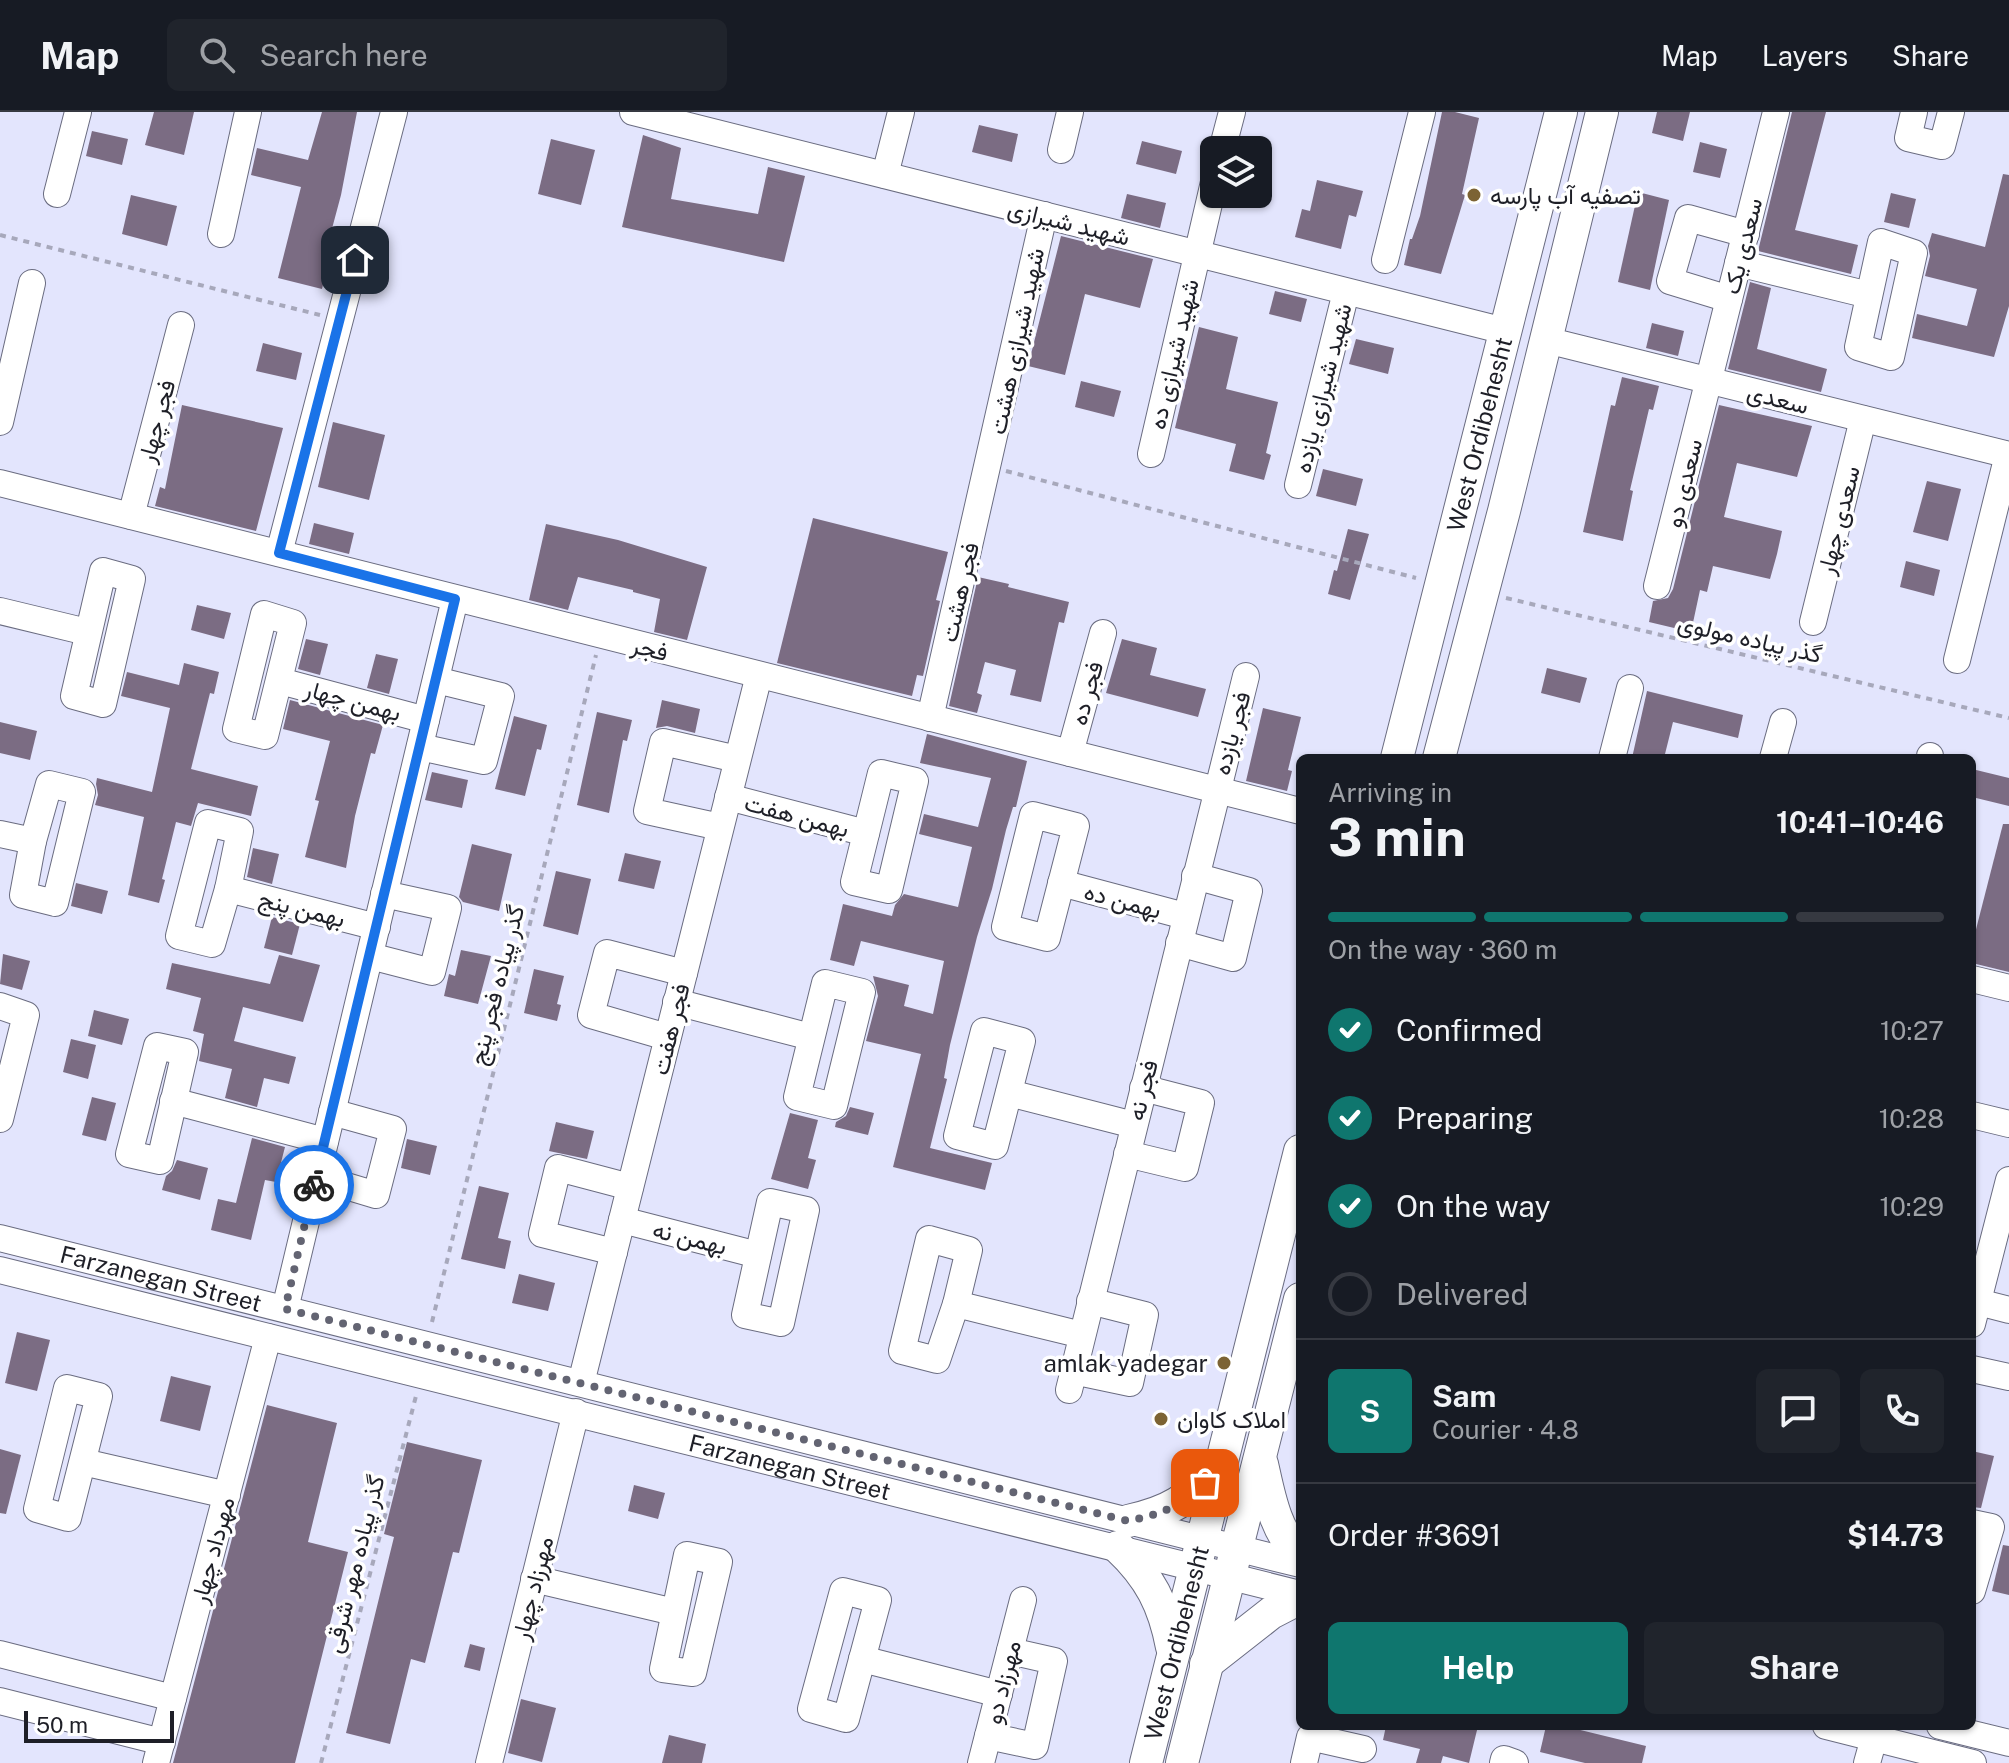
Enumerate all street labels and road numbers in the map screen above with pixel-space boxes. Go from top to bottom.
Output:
street label: شهید شیرازی [1004,193,1133,253]
street label: سعدی یک [1717,195,1768,297]
street label: شهید شیرازی هشت [983,245,1051,437]
street label: شهید شیرازی ده [1142,276,1206,432]
street label: شهید شیرازی یازده [1287,300,1359,476]
street label: West Ordibehesht [1441,334,1517,535]
street label: فجر چهار [131,376,183,467]
street label: سعدی [1744,377,1812,420]
street label: سعدی دو [1658,436,1709,531]
street label: سعدی چهار [1811,463,1868,579]
street label: فجر هشت [934,539,986,645]
street label: گذر پیاده مولوی [1674,608,1825,671]
street label: فجر [627,630,671,668]
street label: فجر ده [1064,658,1110,729]
street label: بهمن چهار [300,673,404,729]
street label: فجر یازده [1206,688,1257,778]
street label: بهمن هفت [741,788,852,844]
street label: بهمن ده [1081,876,1165,926]
street label: بهمن پنج [255,884,348,936]
street label: گذر پیاده فجر پنج [463,902,533,1069]
street label: فجر هفت [645,980,697,1078]
street label: فجر نه [1121,1057,1165,1124]
street label: بهمن نه [650,1214,730,1262]
street label: Farzanegan Street [57,1240,265,1317]
street label: Farzanegan Street [686,1428,894,1505]
street label: گذر پیاده مهر شرقی [318,1472,393,1657]
street label: مهرداد چهار [184,1494,243,1608]
street label: مهرزاد چهار [505,1533,561,1644]
street label: West Ordibehesht [1138,1542,1214,1743]
street label: مهرزاد دو [978,1637,1028,1727]

